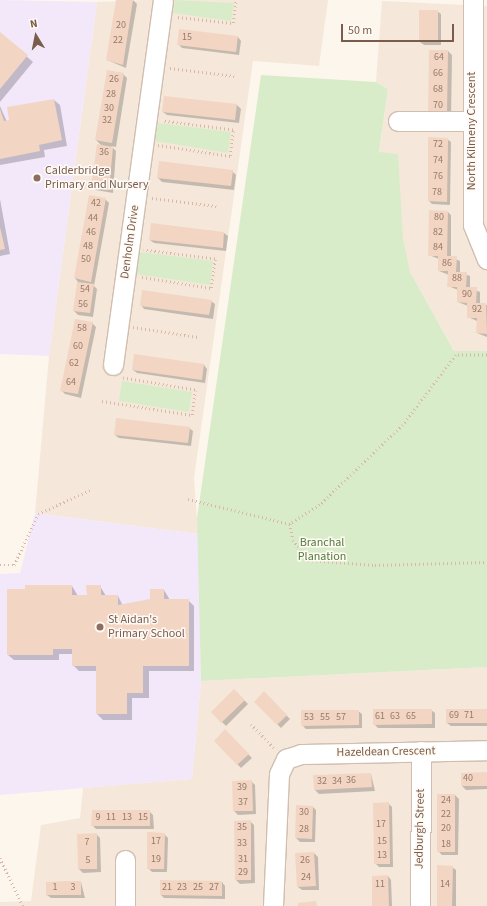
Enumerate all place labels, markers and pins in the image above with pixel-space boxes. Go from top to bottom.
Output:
place label: Calderbridge Primary and Nursery [45,164,149,192]
marker: Calderbridge Primary and Nursery [32,173,42,183]
place label: St Aidan's Primary School [108,613,185,641]
marker: St Aidan's Primary School [95,622,105,632]

